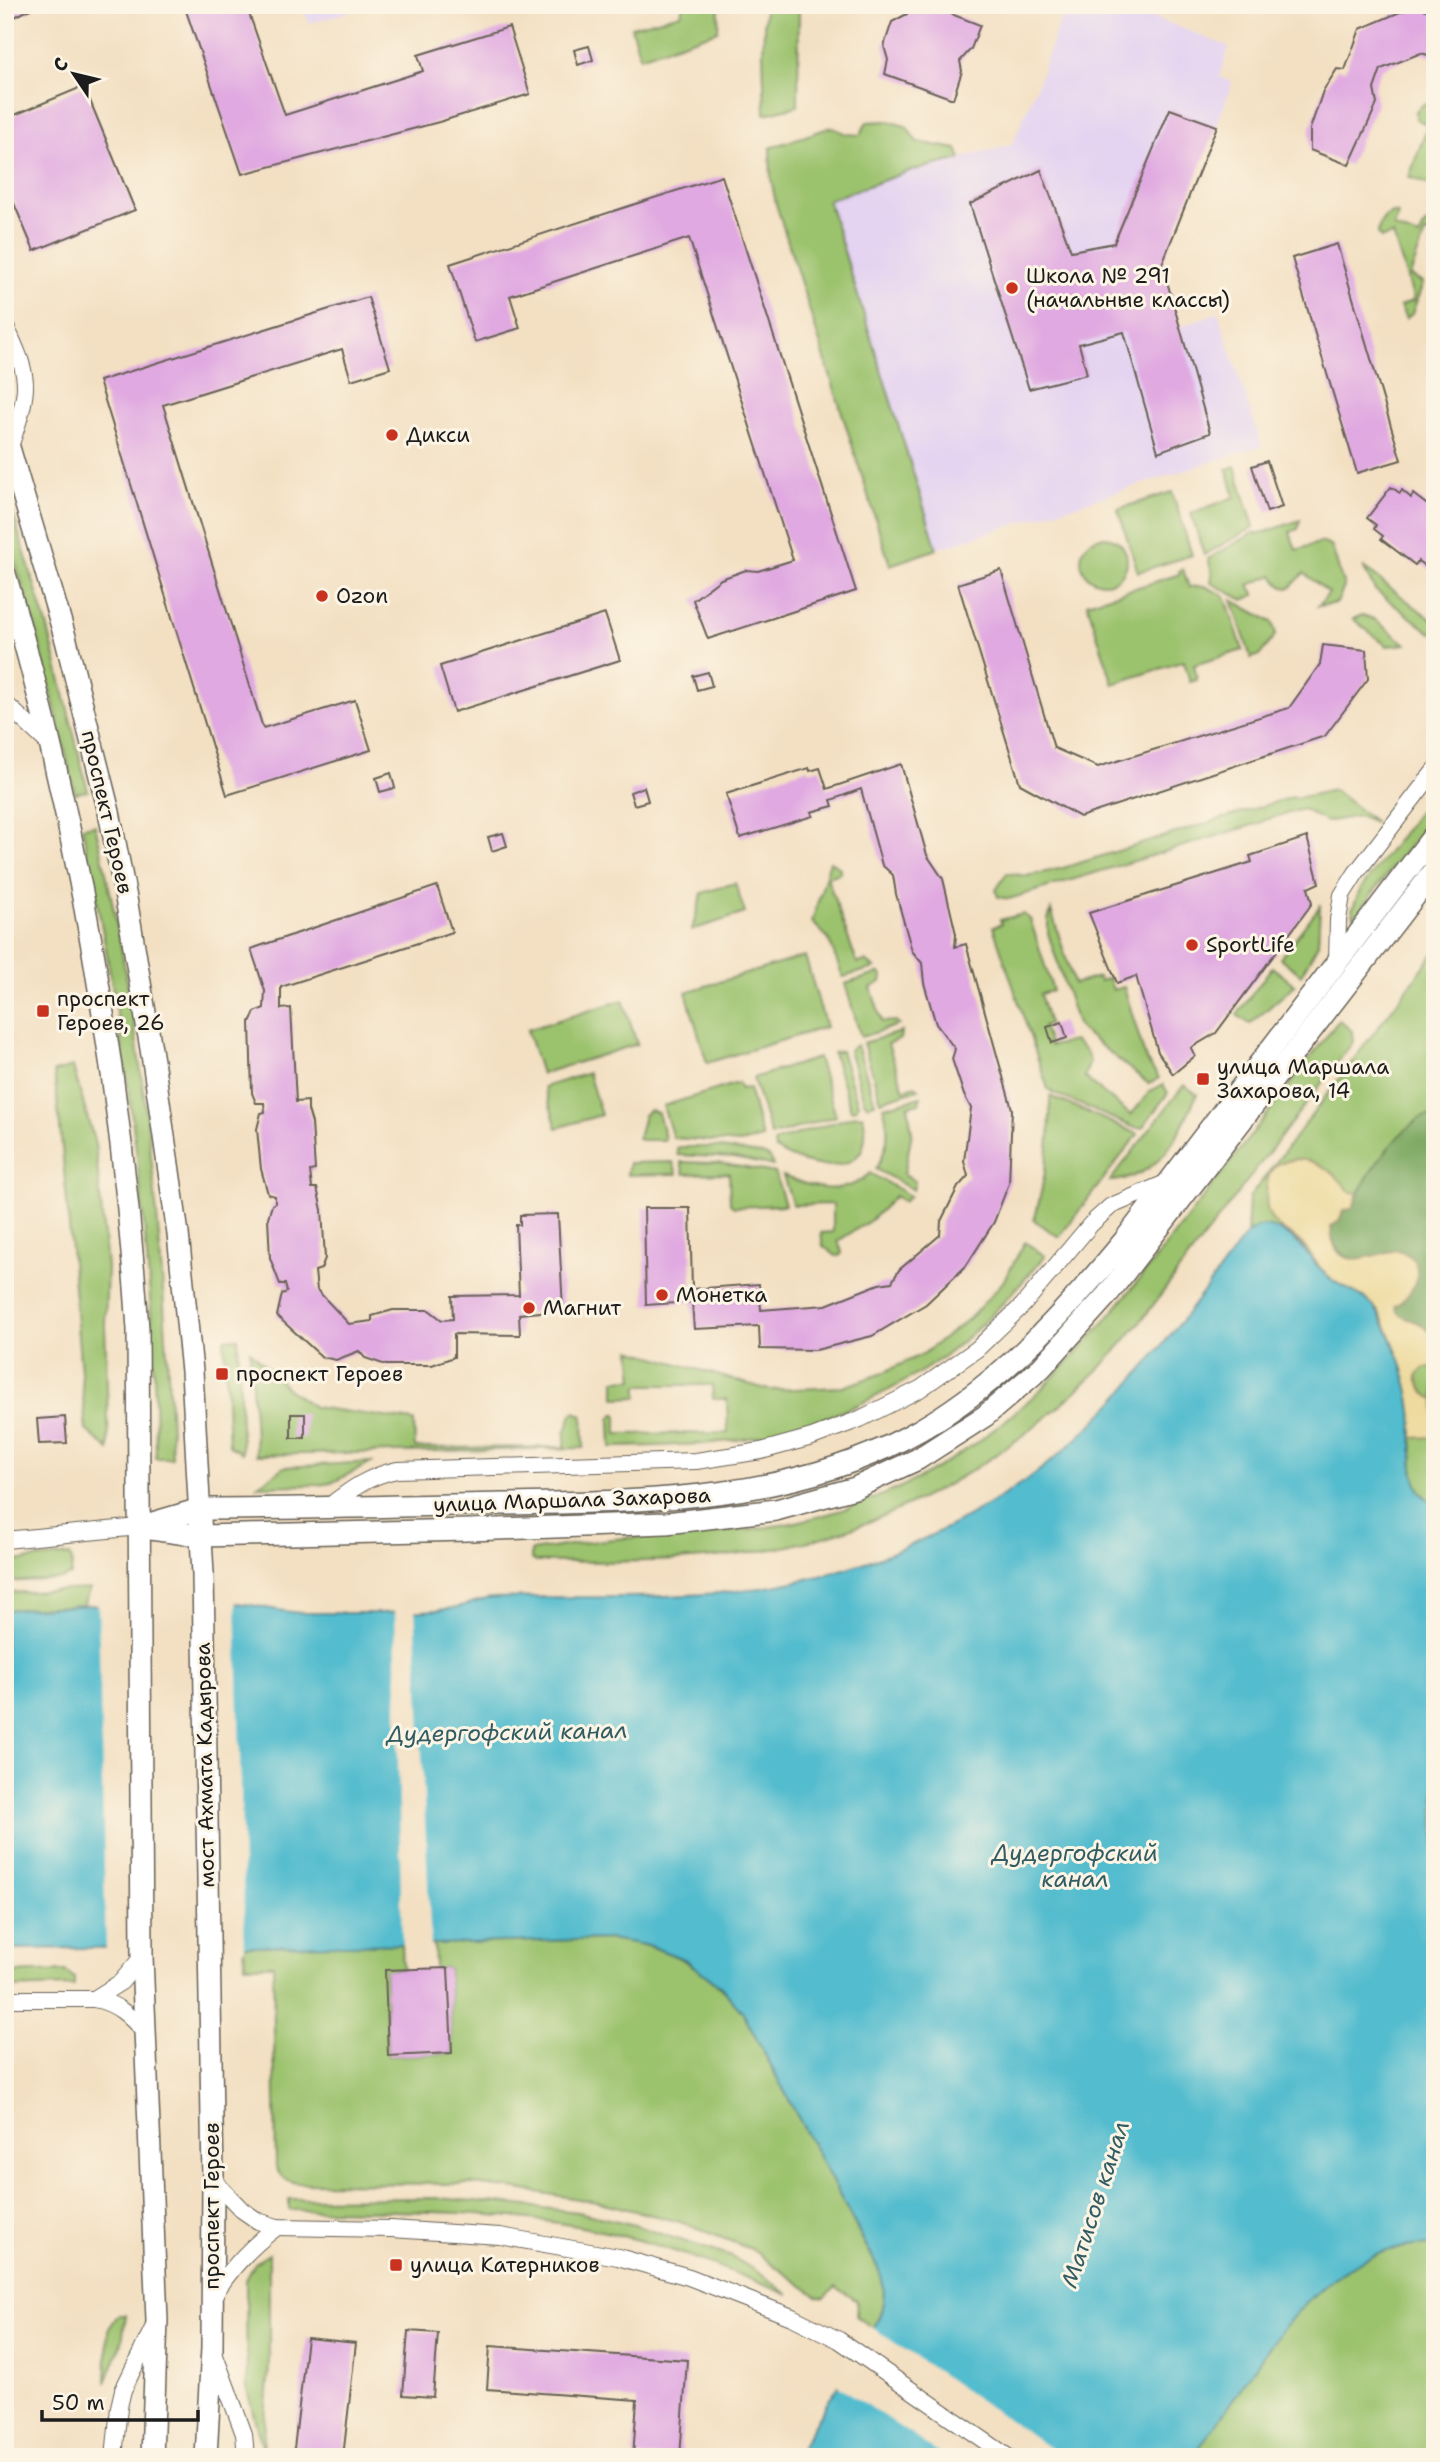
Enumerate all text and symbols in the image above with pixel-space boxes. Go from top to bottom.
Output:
north arrow [38,38,108,108]
text: С [47,53,74,76]
place label: Школа № 291 (начальные классы) [1026,262,1230,314]
marker: Школа № 291 (начальные классы) [1004,280,1020,296]
place label: Дикси [406,421,470,449]
marker: Дикси [384,427,400,443]
place label: Ozon [336,582,388,610]
marker: Ozon [314,588,330,604]
street label: проспект Героев [75,727,139,897]
place label: SportLife [1206,931,1295,959]
marker: SportLife [1184,937,1200,953]
place label: проспект Героев, 26 [57,985,165,1037]
marker: проспект Героев, 26 [35,1003,51,1019]
place label: улица Маршала Захарова, 14 [1217,1053,1389,1105]
marker: улица Маршала Захарова, 14 [1195,1071,1211,1087]
place label: Монетка [676,1281,767,1309]
marker: Монетка [654,1287,670,1303]
place label: Магнит [543,1294,622,1322]
marker: Магнит [521,1300,537,1316]
place label: проспект Героев [236,1360,403,1388]
marker: проспект Героев [214,1366,230,1382]
street label: улица Маршала Захарова [433,1481,711,1519]
street label: мост Ахмата Кадырова [189,1642,221,1888]
water label: Дудергофский канал [384,1715,628,1749]
water label: Дудергофский канал [990,1838,1158,1894]
water label: Матисов канал [1054,2117,1136,2291]
street label: проспект Героев [198,2123,226,2289]
place label: улица Катерников [410,2251,600,2279]
marker: улица Катерников [388,2257,404,2273]
scale bar [42,2378,198,2422]
text: 50 m [52,2389,105,2417]

